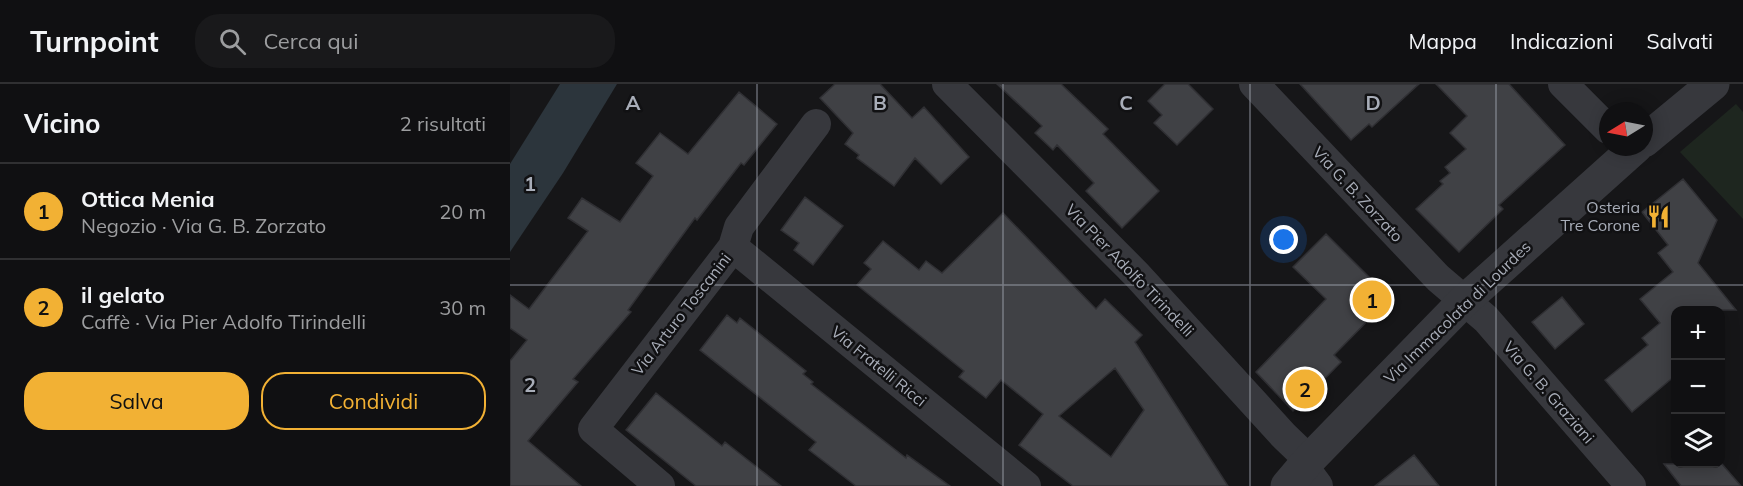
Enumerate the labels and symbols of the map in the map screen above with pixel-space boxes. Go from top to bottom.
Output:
text: A [626,90,641,115]
text: B [873,90,887,115]
text: C [1119,90,1133,115]
text: D [1365,90,1381,115]
north arrow [1599,102,1653,156]
street label: Via G. B. Zorzato [1309,142,1407,246]
text: 1 [524,171,536,196]
place label: Osteria Tre Corone [1561,197,1640,235]
street label: Via Pier Adolfo Tirindelli [1061,200,1199,340]
restaurant icon: Osteria Tre Corone [1645,203,1671,229]
your location [1269,225,1298,254]
street label: Via Immacolata di Lourdes [1379,236,1535,388]
street label: Via Arturo Toscanini [627,249,735,379]
pin: 1 [1352,278,1392,322]
street label: Via Fratelli Ricci [827,321,931,411]
street label: Via G. B. Graziani [1499,337,1599,447]
pin: 2 [1286,366,1324,412]
text: 2 [524,372,536,397]

